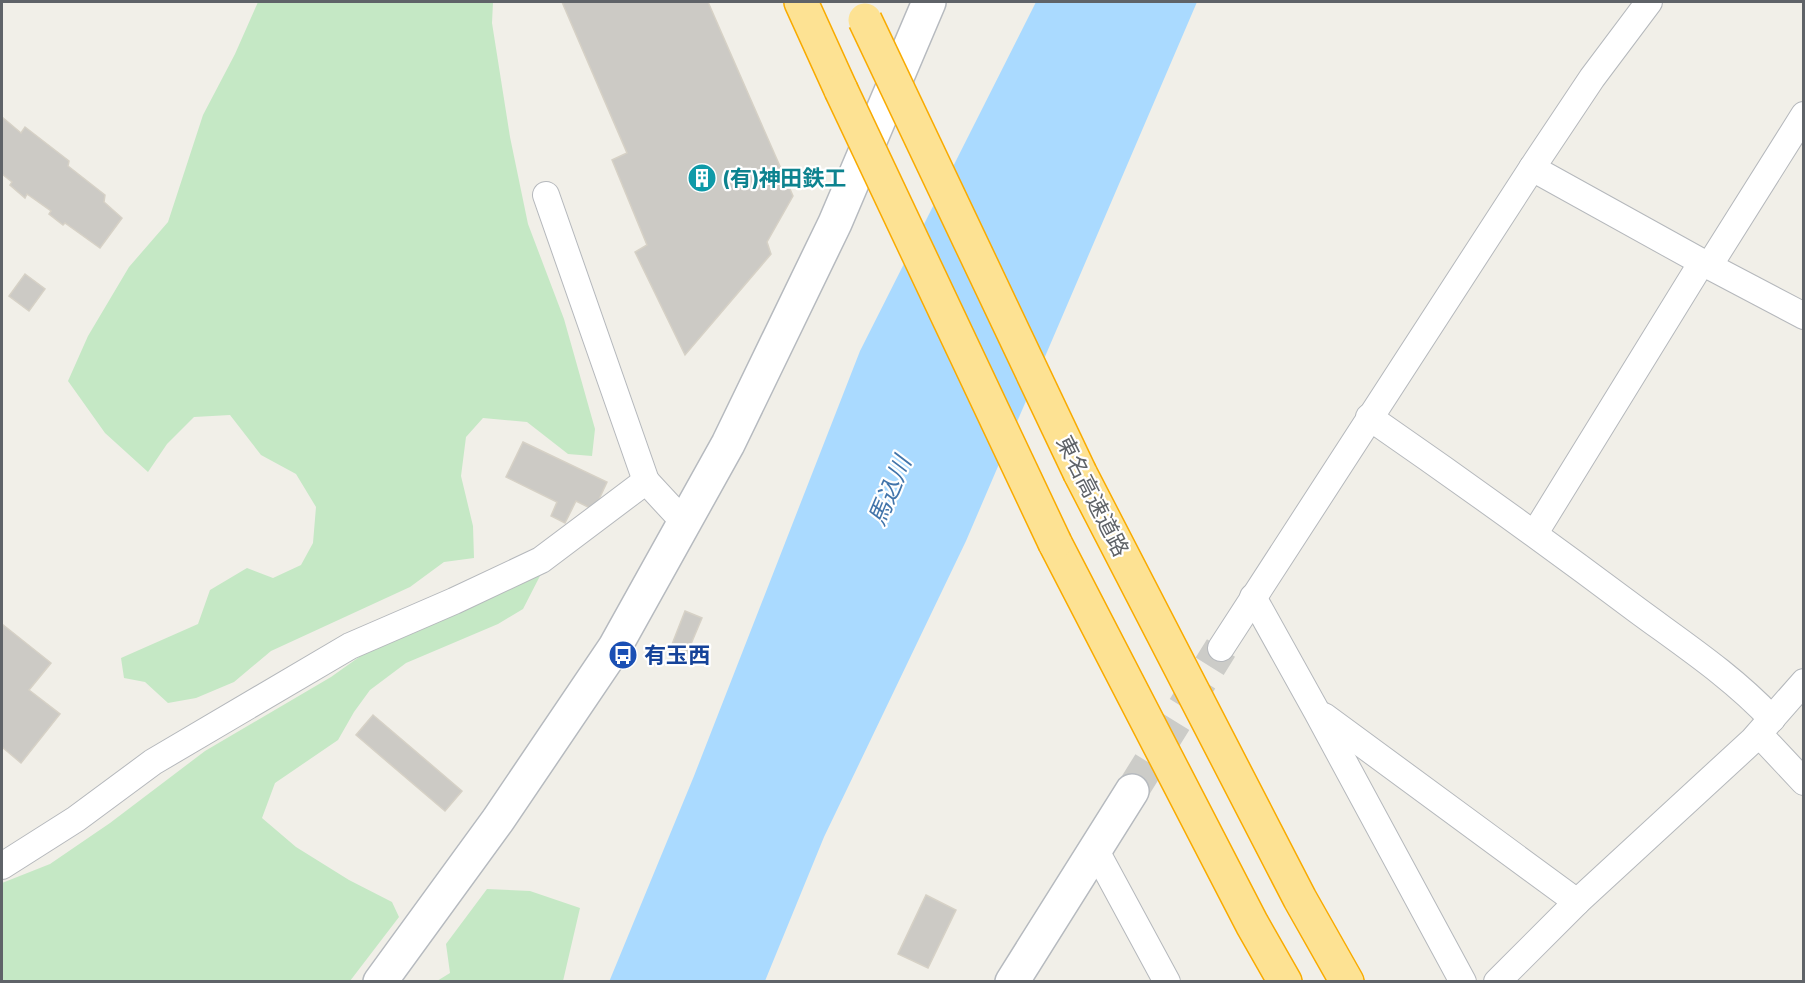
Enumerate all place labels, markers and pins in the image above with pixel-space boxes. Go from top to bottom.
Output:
place label: (有)神田鉄工 [723,161,847,195]
building icon: (有)神田鉄工 [686,162,718,194]
place label: 有玉西 [644,638,710,672]
bus stop icon: 有玉西 [607,639,639,671]

